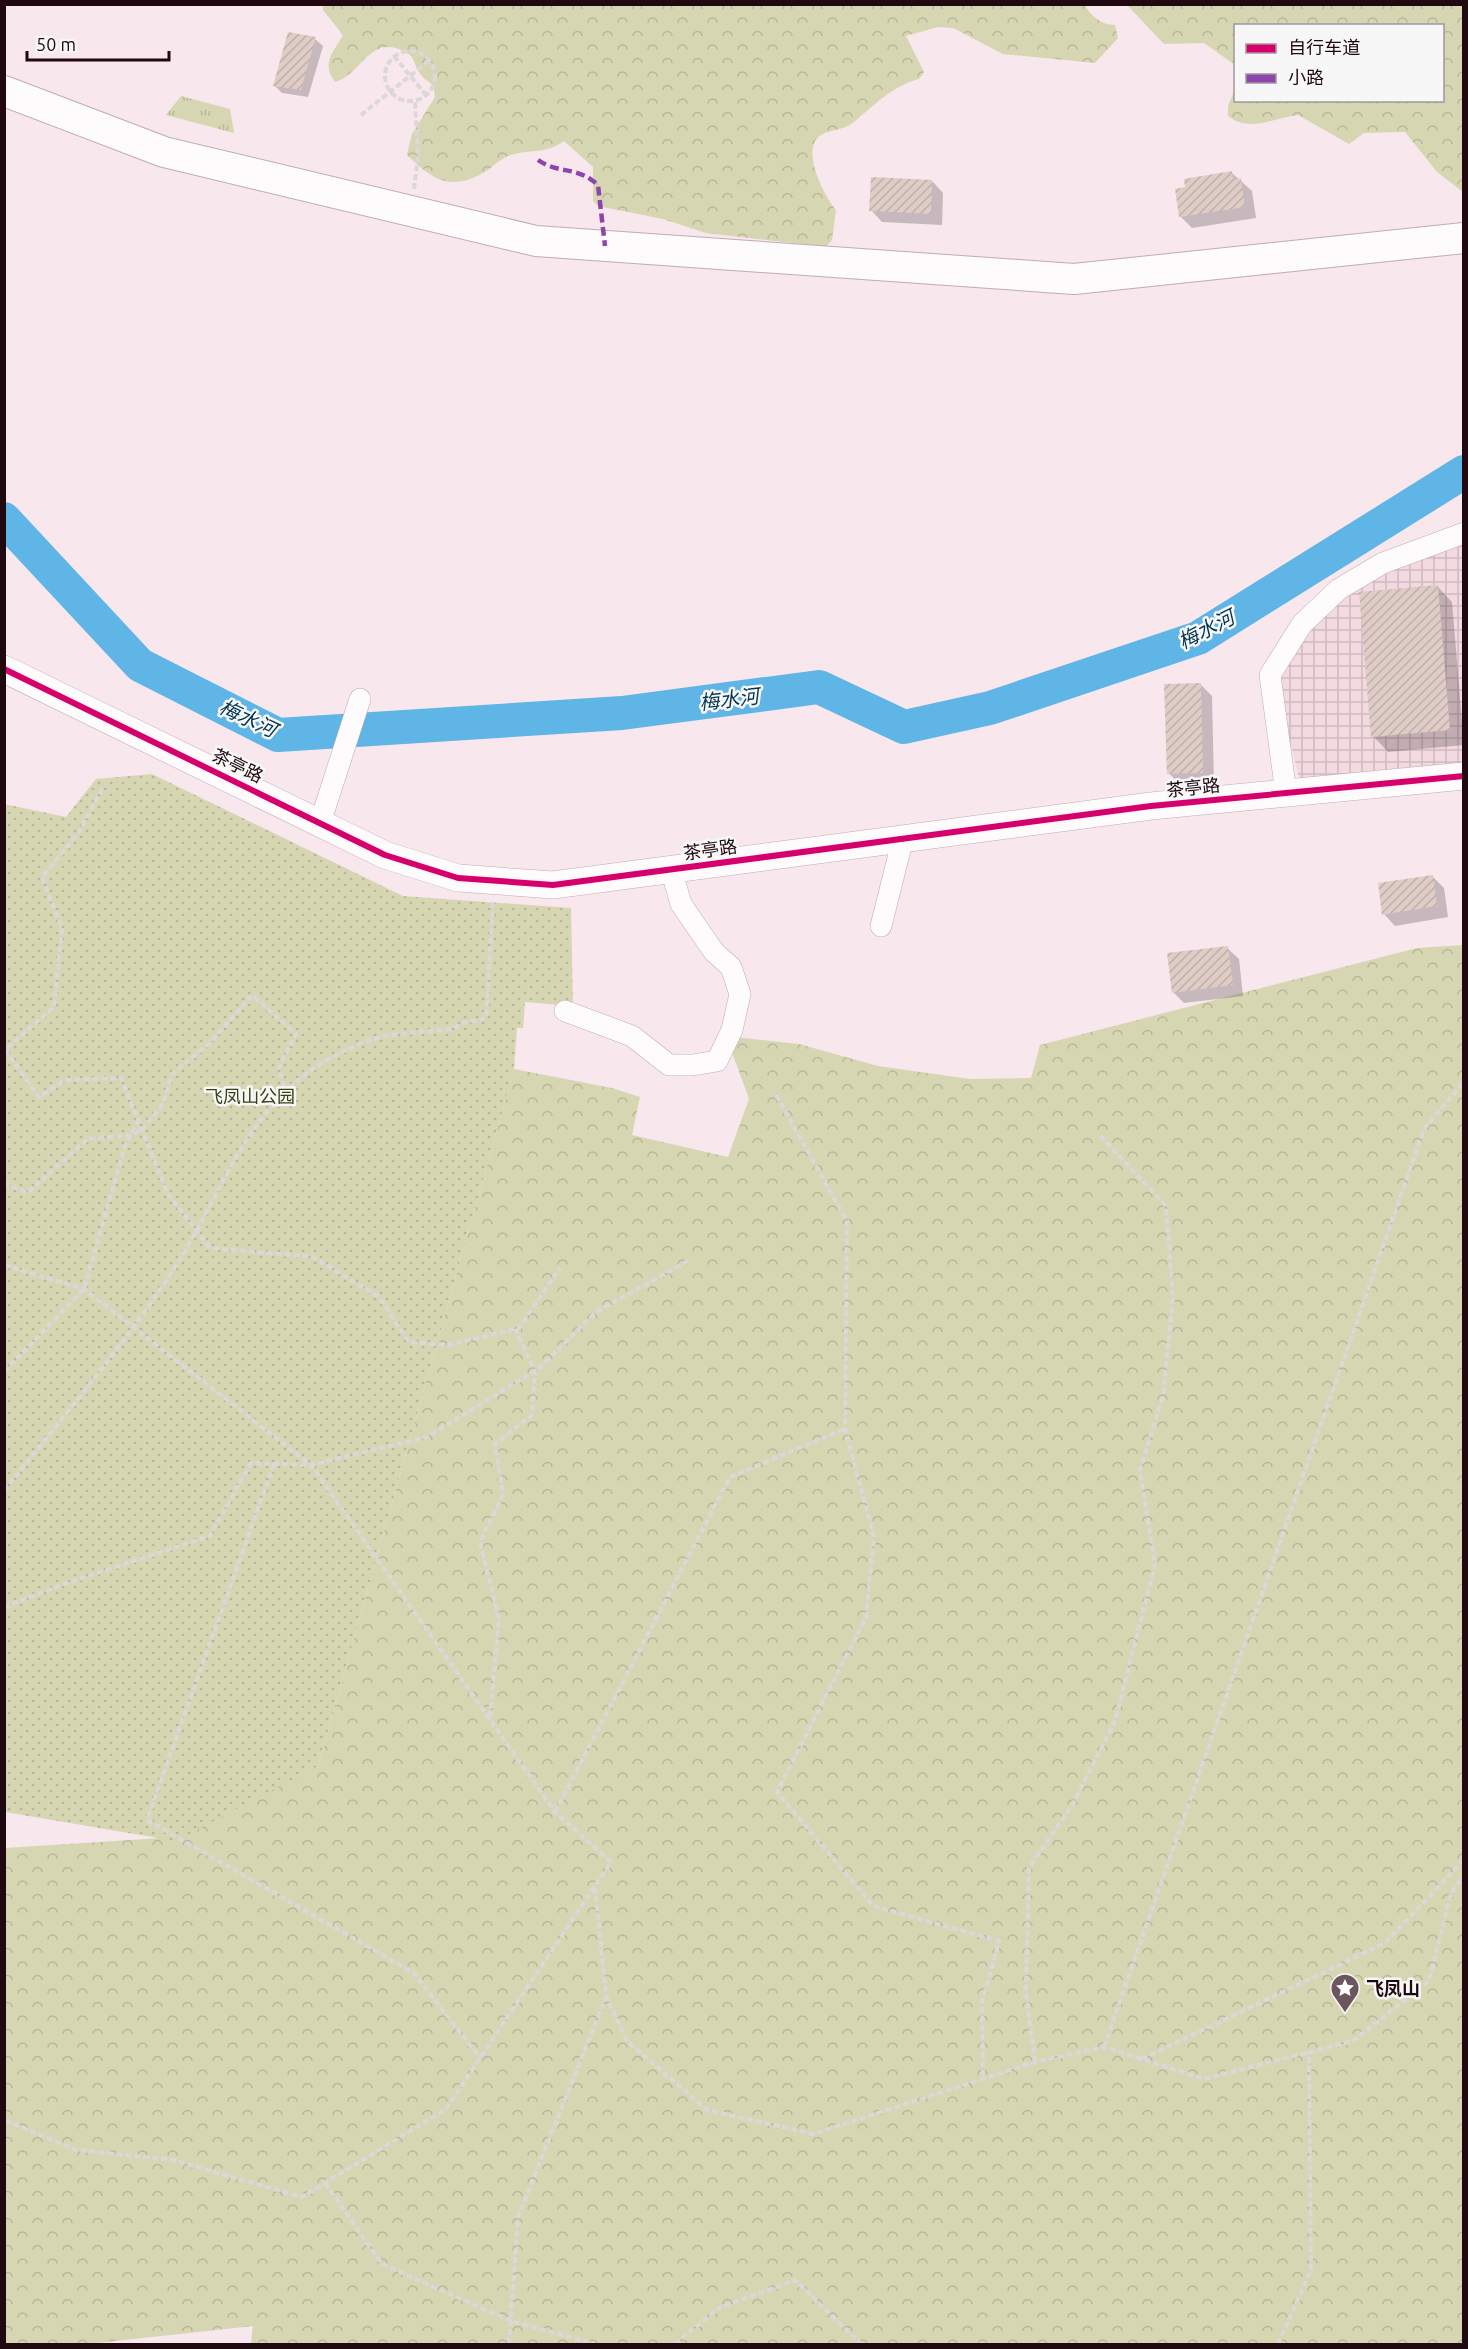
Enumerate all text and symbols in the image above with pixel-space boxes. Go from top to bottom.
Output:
scale bar [27,24,170,62]
legend [1234,24,1444,102]
text: 50 m [36,34,76,54]
text: 自行车道 [1288,37,1360,57]
text: 小路 [1288,67,1324,87]
water label: 梅水河 [1174,603,1242,653]
water label: 梅水河 [698,683,764,714]
water label: 梅水河 [216,695,284,743]
street label: 茶亭路 [209,744,267,786]
street label: 茶亭路 [1165,774,1221,800]
street label: 茶亭路 [682,835,738,863]
park label: 飞凤山公园 [205,1086,295,1106]
place icon: 飞凤山 [1329,1972,1361,2014]
place label: 飞凤山 [1366,1978,1420,1998]

